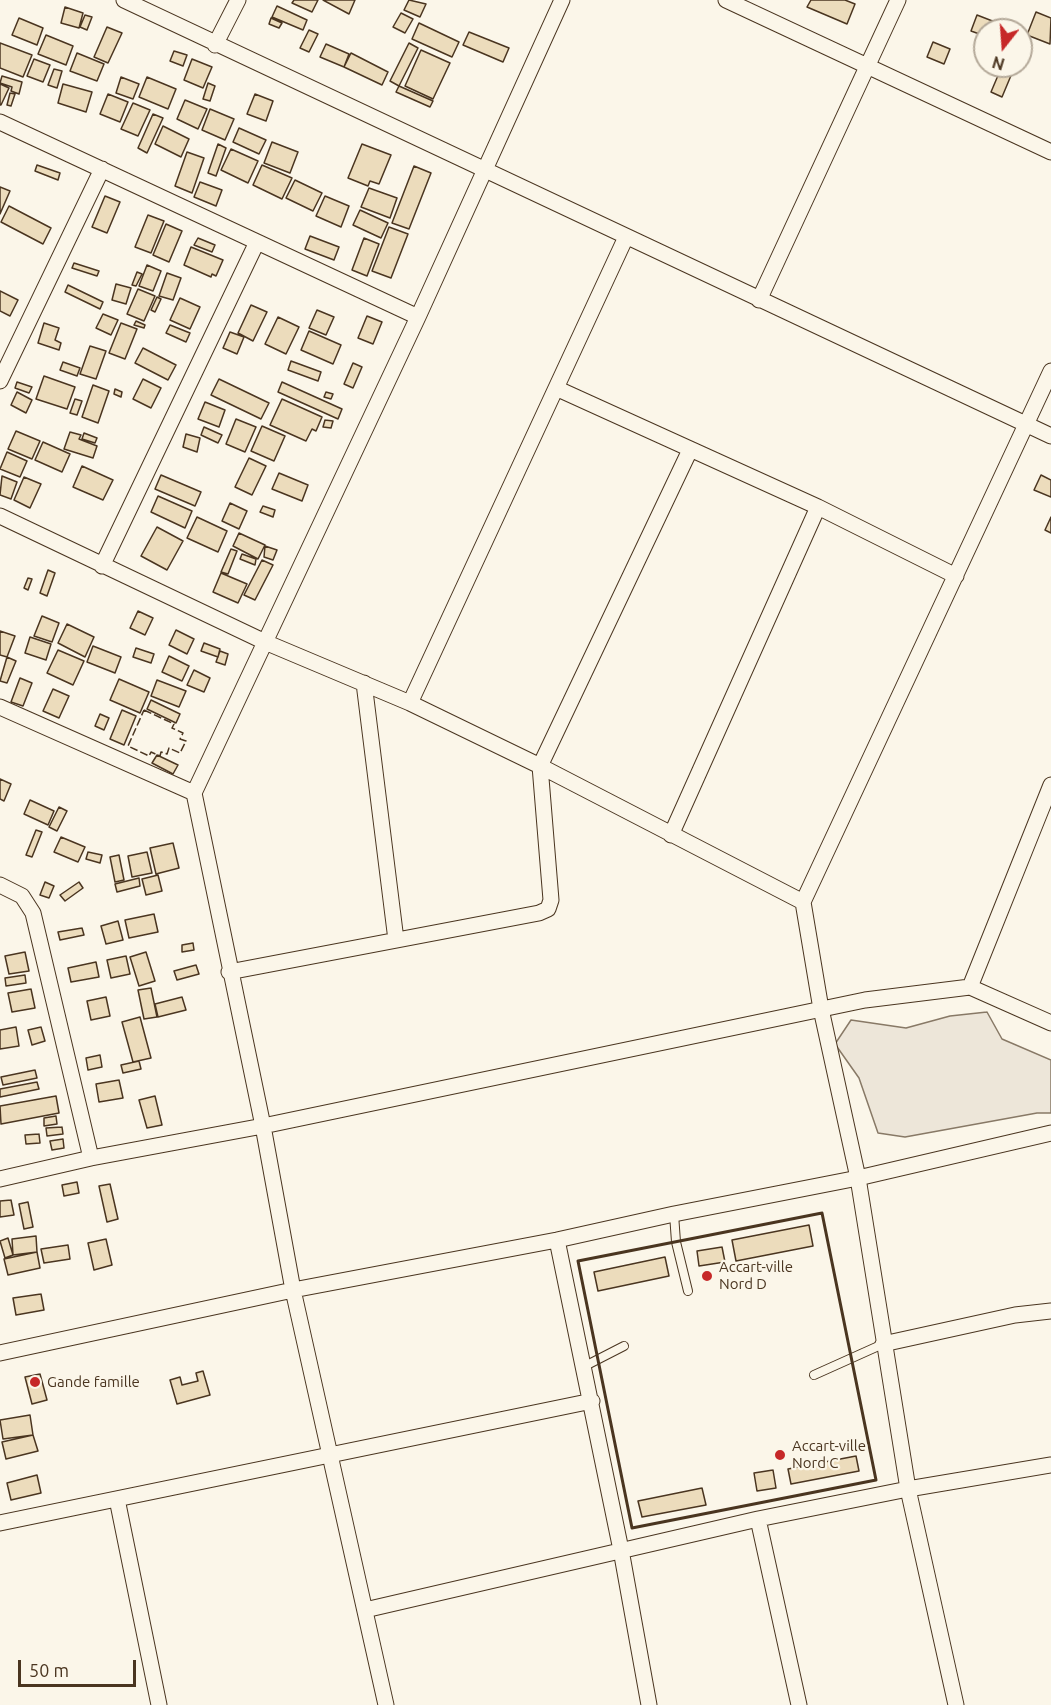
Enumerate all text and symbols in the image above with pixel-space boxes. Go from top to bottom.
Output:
north arrow [973,18,1033,78]
text: N [990,53,1007,74]
place label: Accart-ville Nord D [719,1258,793,1293]
marker: Accart-ville Nord D [700,1269,714,1283]
place label: Gande famille [47,1373,140,1391]
marker: Gande famille [28,1375,42,1389]
place label: Accart-ville Nord C [792,1437,866,1472]
marker: Accart-ville Nord C [773,1448,787,1462]
scale bar [21,1648,140,1686]
text: 50 m [29,1660,69,1680]

